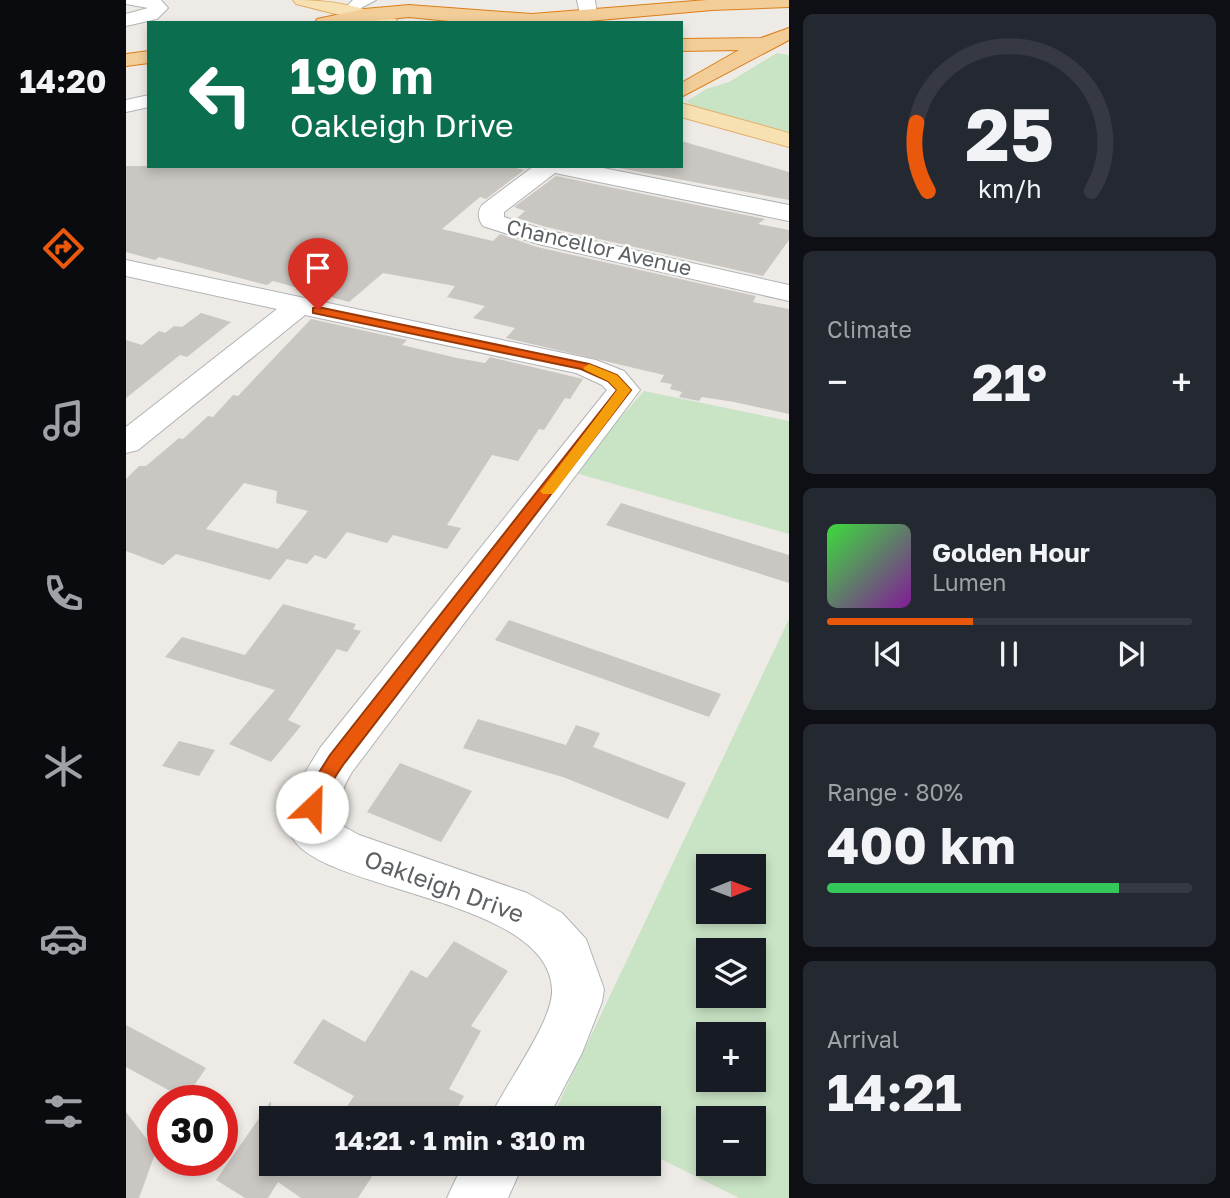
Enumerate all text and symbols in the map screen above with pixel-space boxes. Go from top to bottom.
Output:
text: 190 m [290,46,433,105]
icon: left [175,49,266,140]
text: 14:20 [19,62,107,100]
text: 25 [965,91,1054,178]
text: Oakleigh Drive [290,106,514,144]
text: km/h [978,173,1041,204]
street label: Chancellor Avenue [504,213,694,281]
icon: directions [39,224,88,273]
pin [288,238,348,310]
icon: arrive [299,249,337,287]
text: Climate [827,315,912,343]
text: 21° [972,350,1047,412]
text: − [827,359,848,404]
text: + [1171,359,1192,404]
icon: music [39,396,88,445]
text: Golden Hour [932,537,1090,568]
text: Lumen [932,568,1006,596]
icon: phone [39,569,88,618]
icon: previous [869,635,907,673]
icon: pause [990,635,1028,673]
icon: next [1112,635,1150,673]
icon: climate [39,742,88,791]
position arrow [275,770,349,844]
text: Range · 80% [827,778,963,806]
text: 400 km [827,813,1016,875]
street label: Oakleigh Drive [361,843,528,928]
north arrow [696,854,766,924]
map controls [696,854,766,1176]
icon: car [39,914,88,963]
button: layers [696,938,766,1008]
button: + [696,1022,766,1092]
text: Arrival [827,1025,899,1053]
text: 14:21 [827,1060,961,1122]
speed limit sign: 30 [147,1085,238,1176]
icon: filters [39,1087,88,1136]
button: − [696,1106,766,1176]
text: 14:21 · 1 min · 310 m [335,1125,585,1156]

